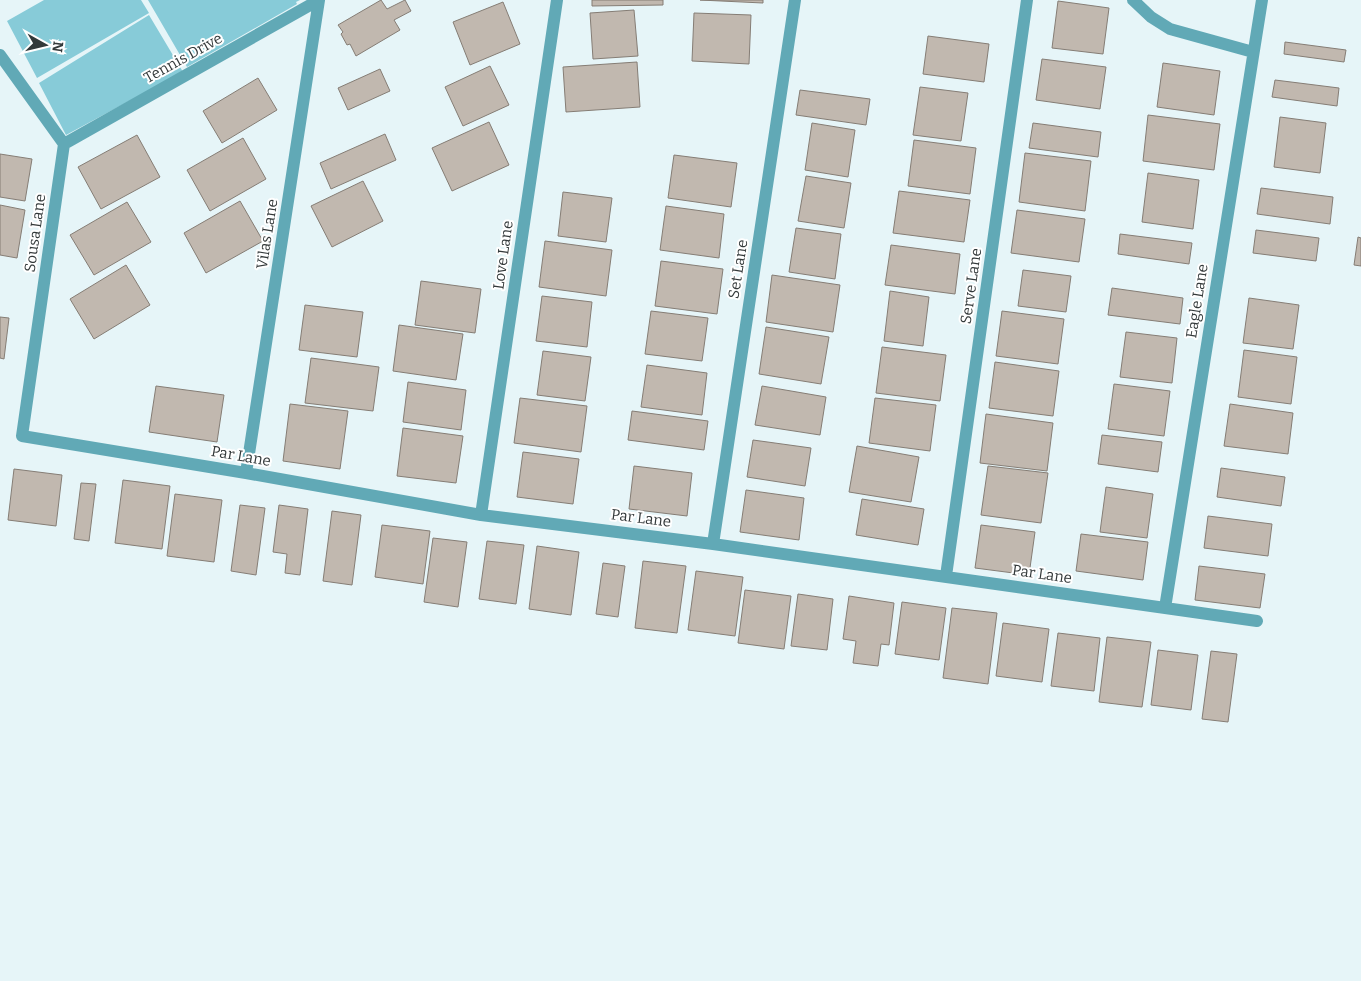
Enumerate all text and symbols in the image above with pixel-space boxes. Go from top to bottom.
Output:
north arrow [20,20,70,70]
street label: Tennis Drive [141,29,225,87]
text: N [48,40,67,53]
street label: Sousa Lane [21,193,49,273]
street label: Vilas Lane [253,198,281,270]
street label: Love Lane [489,219,517,291]
street label: Set Lane [724,238,752,300]
street label: Serve Lane [957,247,985,325]
street label: Eagle Lane [1182,263,1212,339]
street label: Par Lane [210,442,272,470]
street label: Par Lane [610,505,672,531]
street label: Par Lane [1011,561,1073,587]

